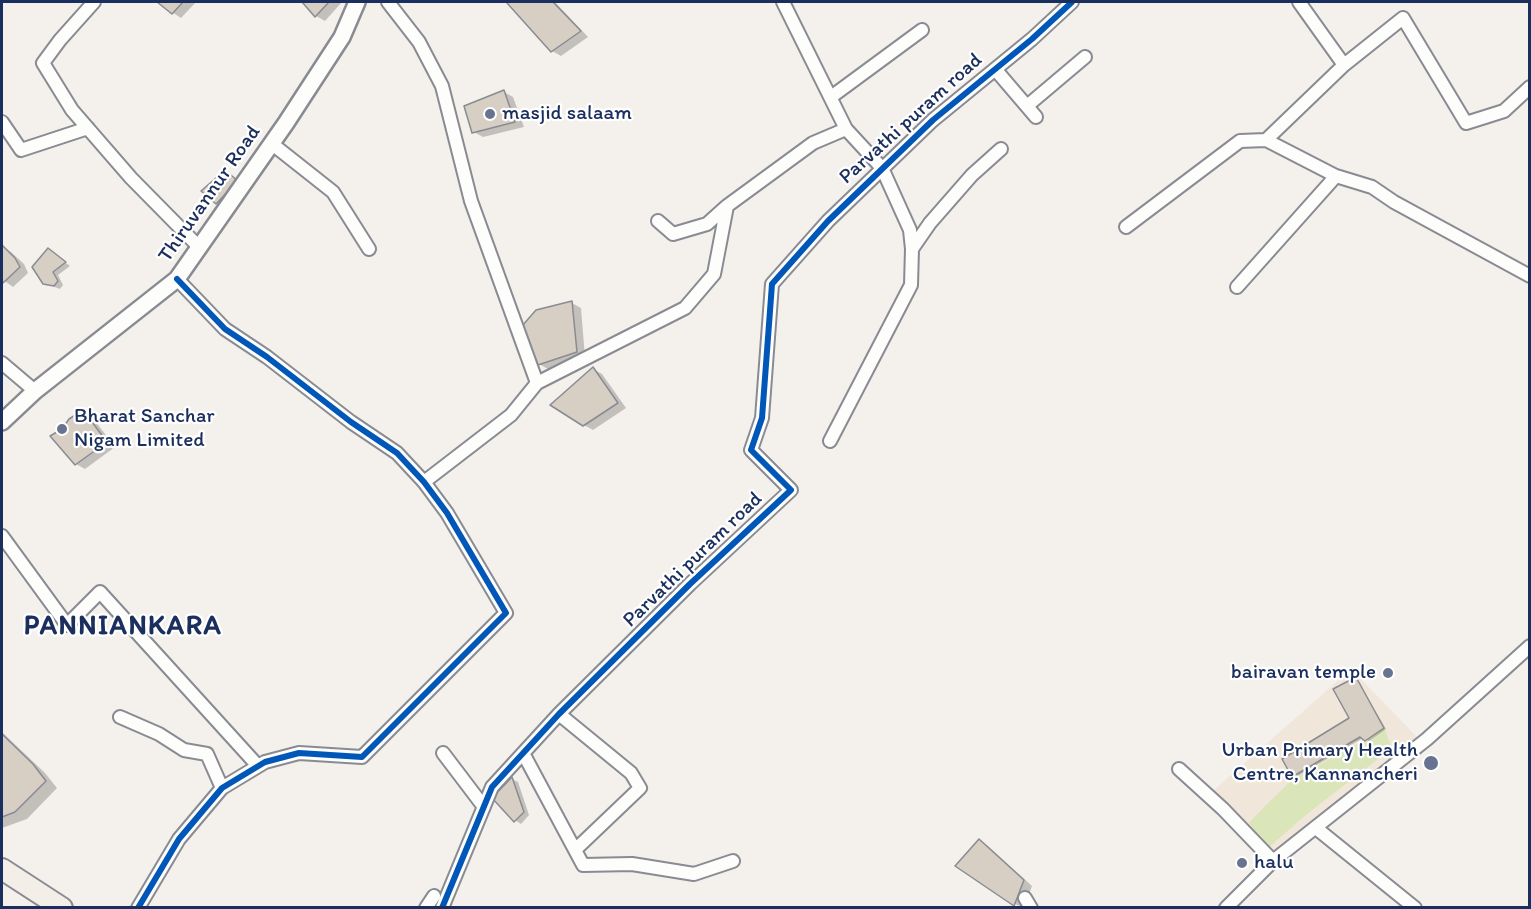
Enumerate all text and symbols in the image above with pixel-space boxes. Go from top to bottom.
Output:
street label: Parvathi puram road [834,48,988,190]
place label: masjid salaam [502,101,632,127]
marker: masjid salaam [483,107,497,121]
street label: Thiruvannur Road [153,121,267,267]
place label: Bharat Sanchar Nigam Limited [74,404,215,454]
marker: Bharat Sanchar Nigam Limited [55,422,69,436]
street label: Parvathi puram road [618,487,768,633]
district label: PANNIANKARA [25,611,221,643]
place label: bairavan temple [1231,660,1376,686]
marker: bairavan temple [1381,666,1395,680]
place label: Urban Primary Health Centre, Kannancheri [1222,738,1418,788]
marker: Urban Primary Health Centre, Kannancheri [1422,754,1440,772]
place label: halu [1254,850,1294,876]
marker: halu [1235,856,1249,870]

